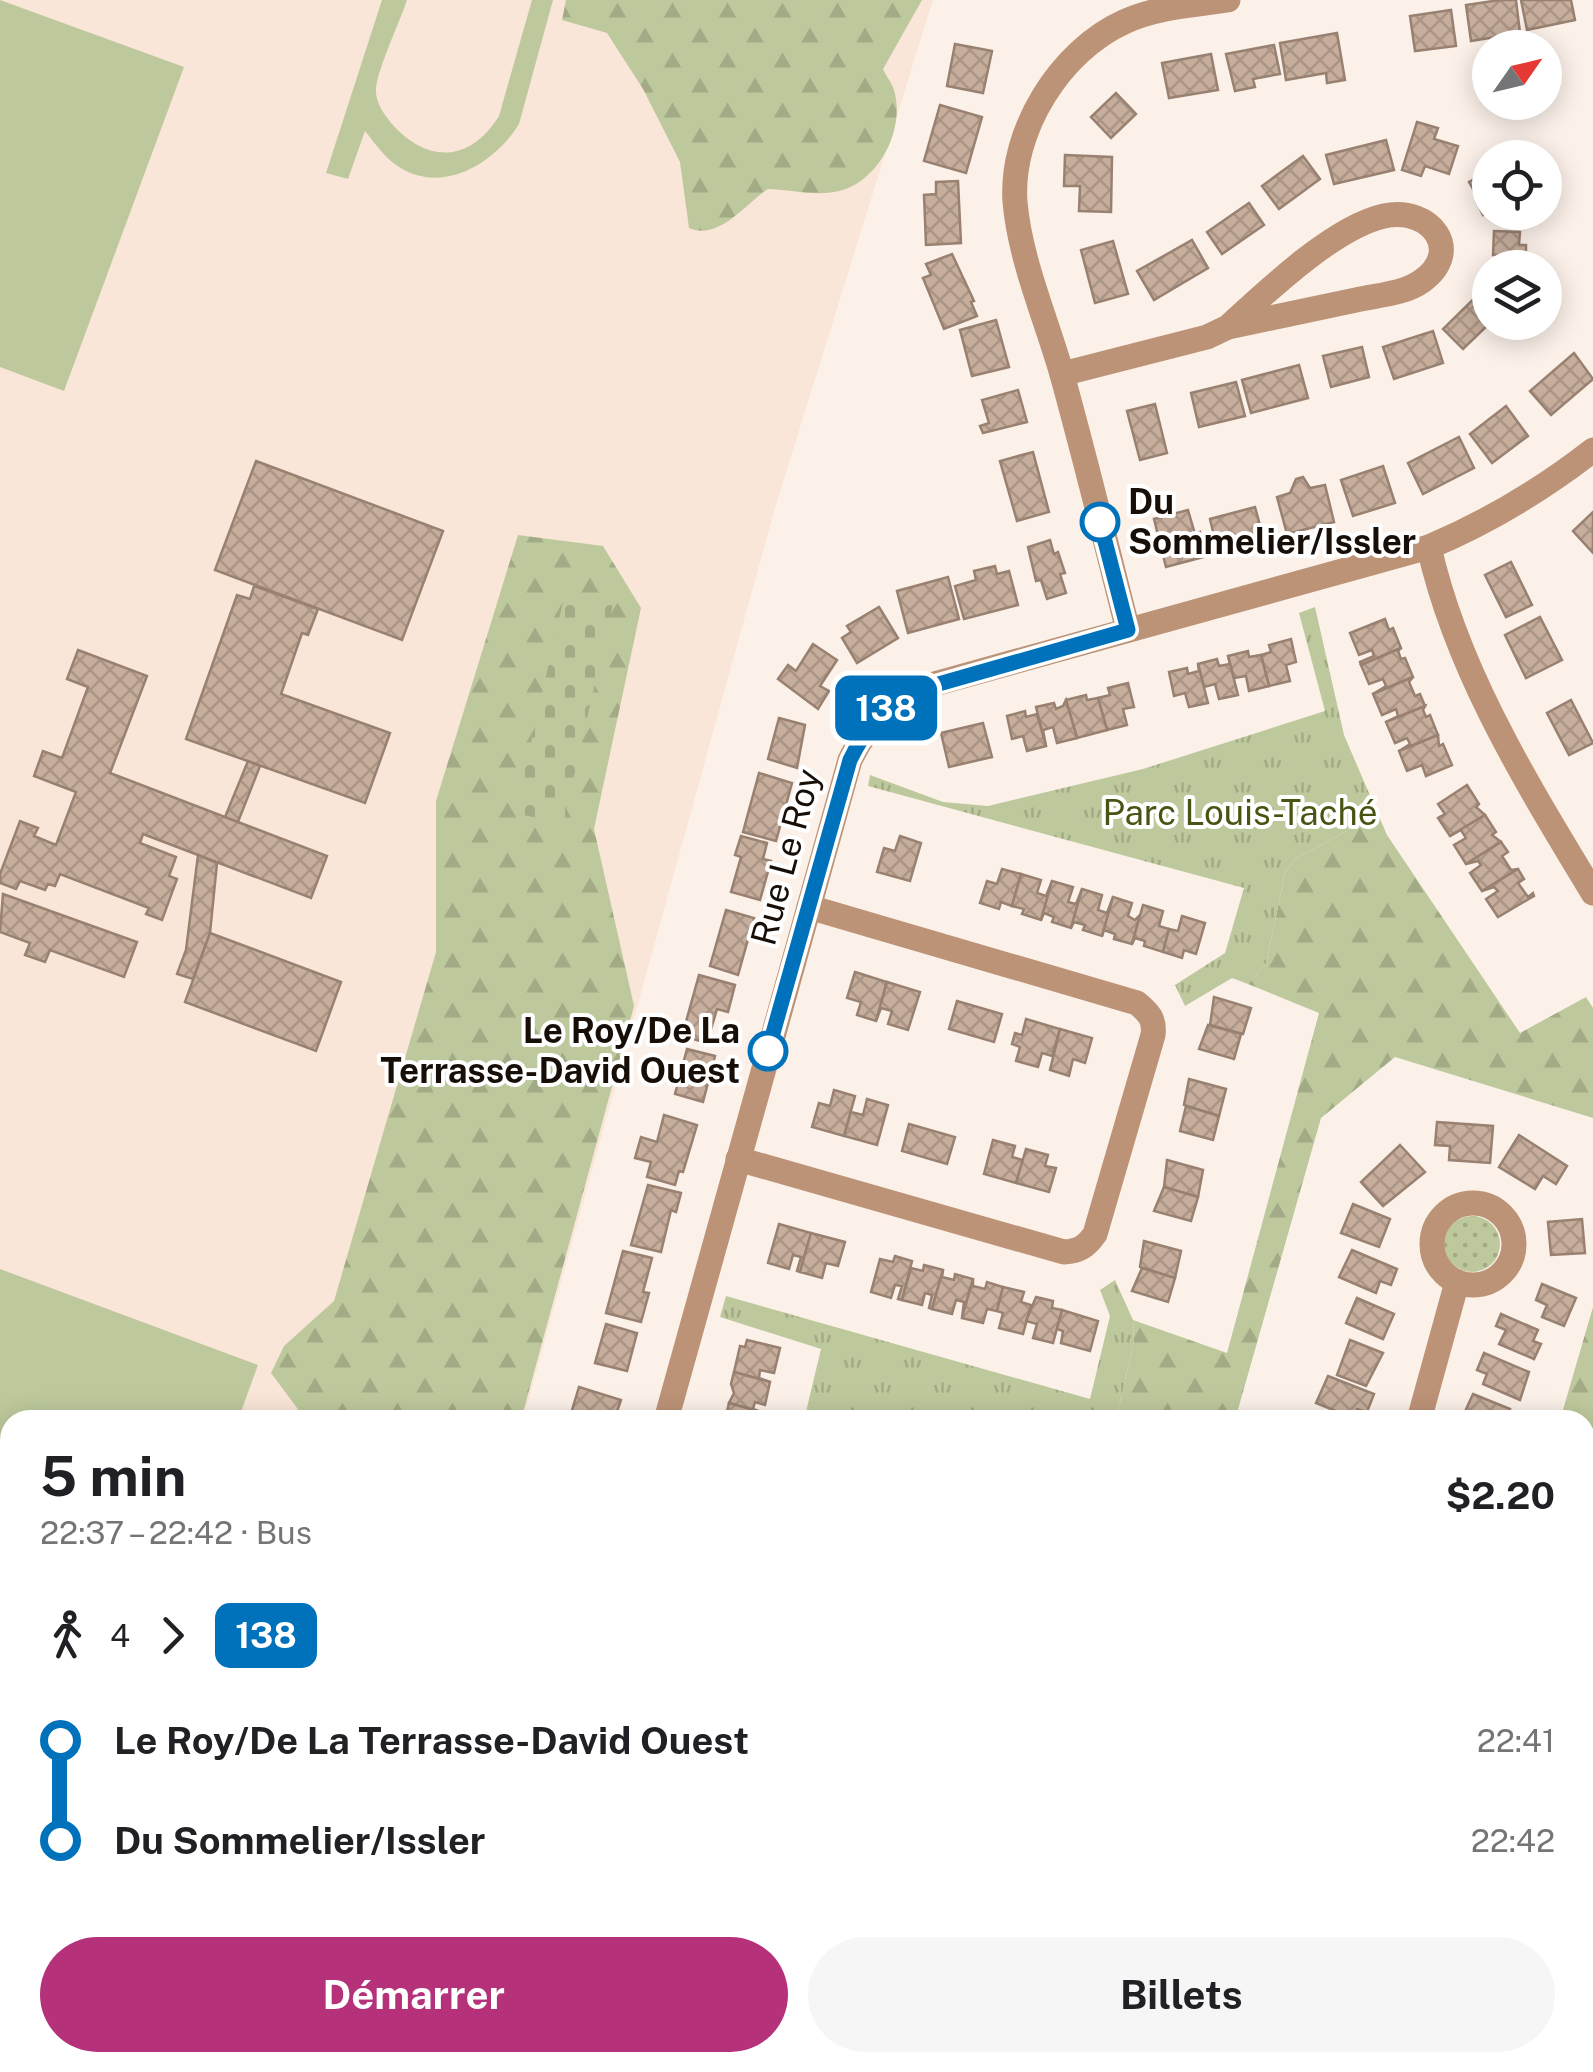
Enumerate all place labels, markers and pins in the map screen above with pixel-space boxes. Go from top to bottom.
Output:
place label: Du Sommelier/Issler [1128,481,1416,562]
marker: Du Sommelier/Issler [1081,503,1119,541]
place label: Le Roy/De La Terrasse-David Ouest [380,1010,740,1091]
marker: Le Roy/De La Terrasse-David Ouest [749,1032,787,1070]

